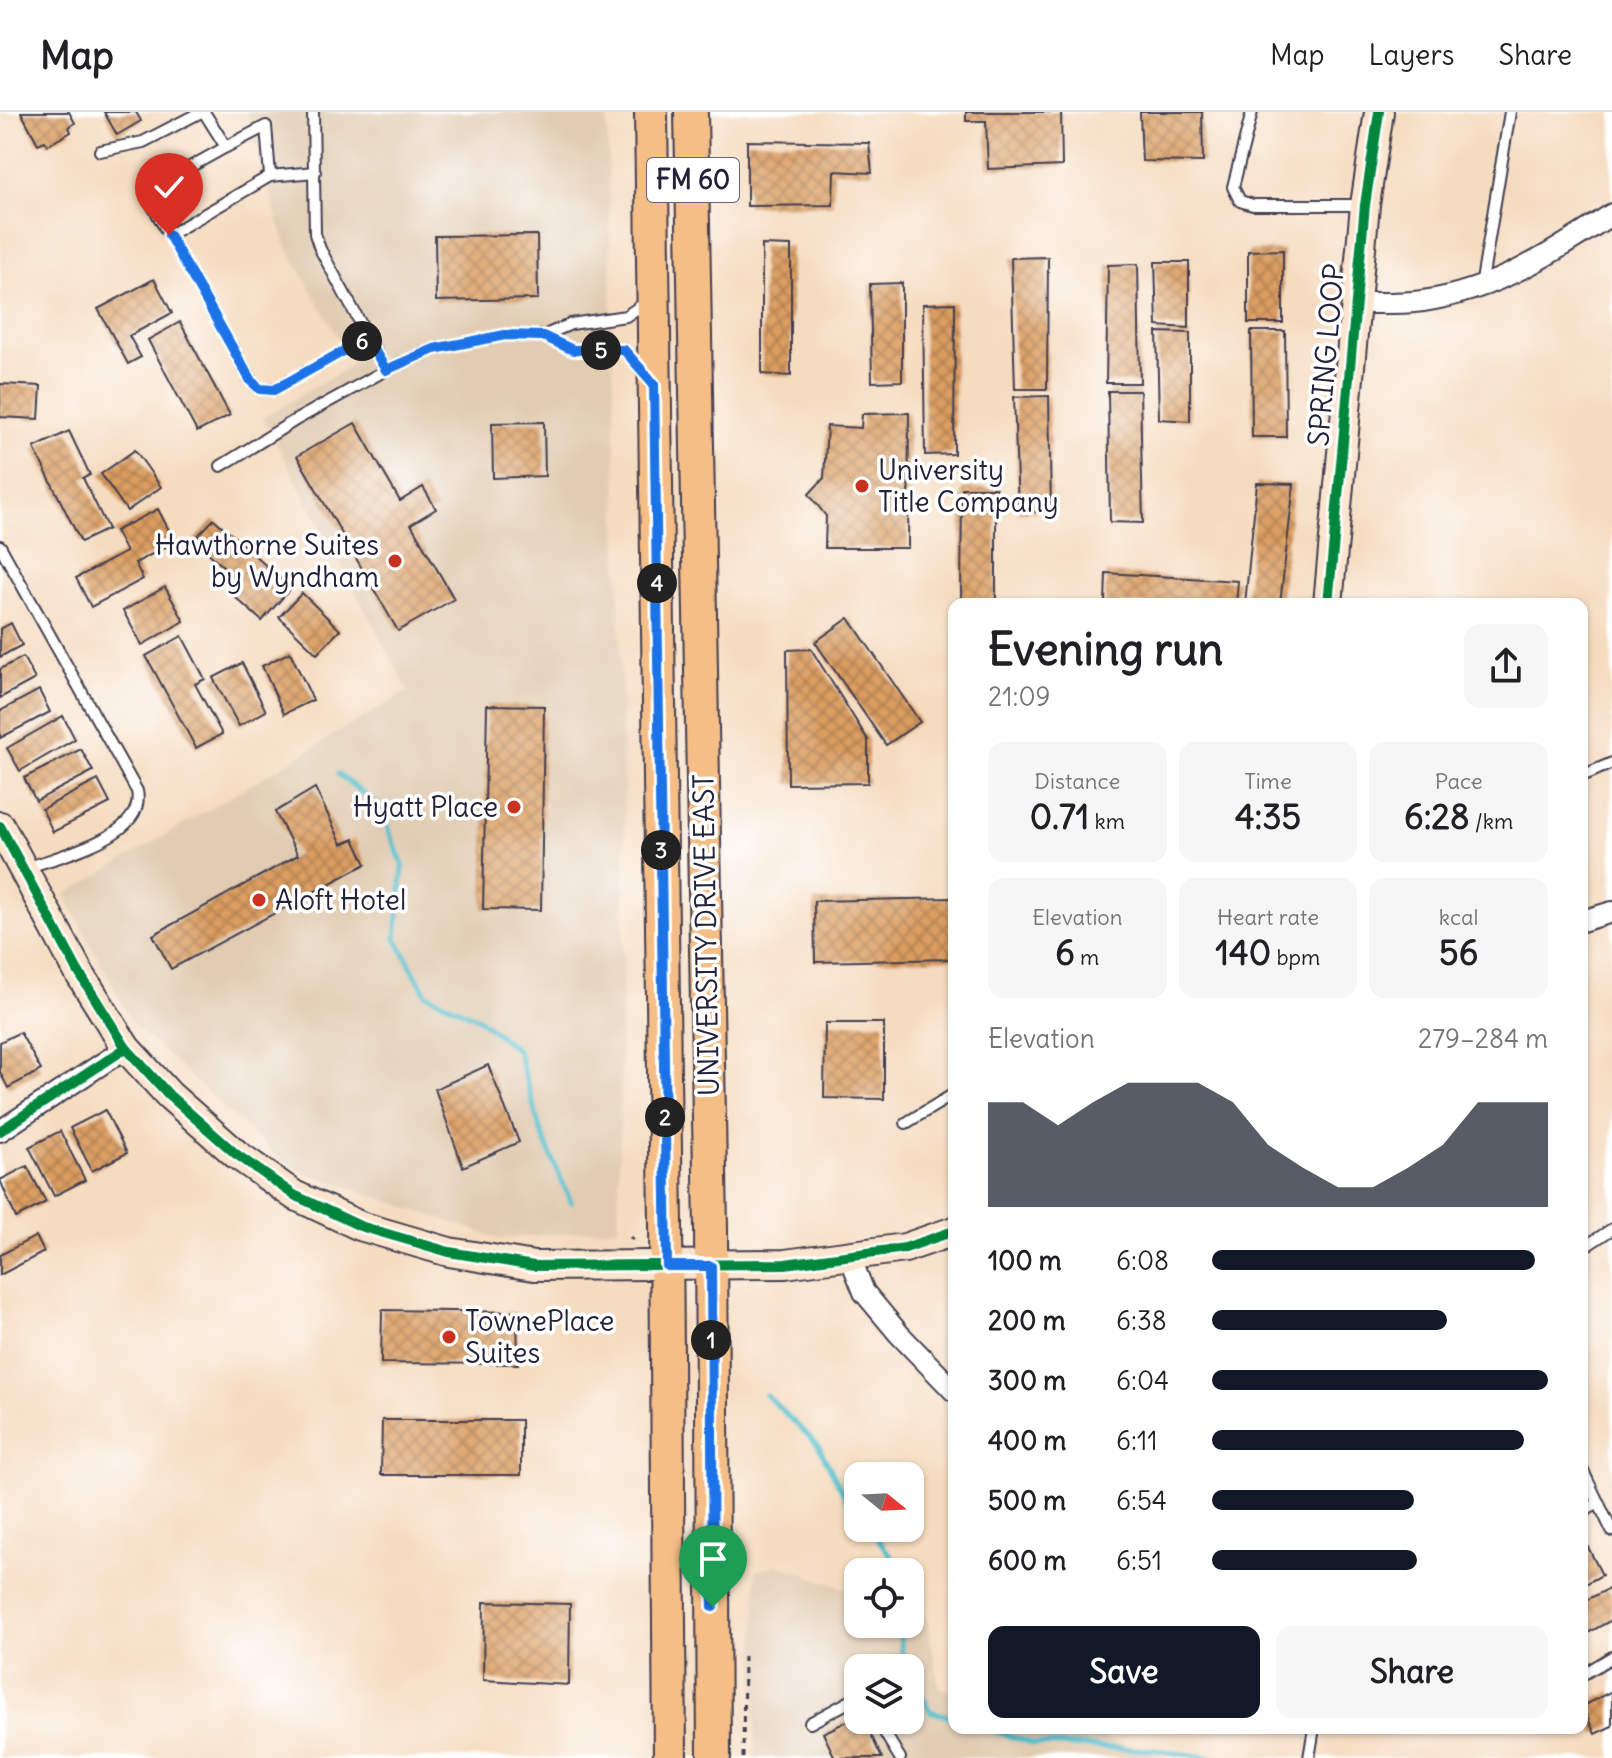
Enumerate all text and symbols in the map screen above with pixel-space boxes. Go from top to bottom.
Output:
text: Map [40,32,114,79]
text: Map [1270,37,1325,73]
text: Layers [1369,37,1455,73]
text: Share [1499,37,1572,73]
pin [135,153,203,235]
road number: FM 60 [647,158,739,202]
icon: check [147,165,191,209]
street label: SPRING LOOP [1300,262,1352,448]
pin: 6 [342,321,382,361]
text: 6 [356,327,368,355]
pin: 5 [581,330,621,370]
text: 5 [595,336,607,364]
place label: University Title Company [878,452,1059,520]
marker: University Title Company [853,477,871,495]
place label: Hawthorne Suites by Wyndham [155,527,379,595]
marker: Hawthorne Suites by Wyndham [386,552,404,570]
pin: 4 [637,563,677,603]
text: 4 [651,569,663,597]
text: Evening run [988,622,1223,677]
button: share [1464,624,1548,708]
text: 21:09 [988,680,1051,713]
text: Distance [1034,767,1120,795]
text: Time [1244,767,1292,795]
text: Pace [1435,767,1483,795]
street label: UNIVERSITY DRIVE EAST [685,774,727,1096]
place label: Hyatt Place [353,789,498,825]
text: 0.71 [1030,795,1089,838]
text: 4:35 [1235,795,1301,838]
text: 6:28 [1404,795,1470,838]
marker: Hyatt Place [505,798,523,816]
text: km [1089,807,1125,835]
text: /km [1470,807,1513,835]
pin: 3 [641,830,681,870]
text: 3 [655,836,667,864]
place label: Aloft Hotel [275,882,406,918]
marker: Aloft Hotel [250,891,268,909]
text: Elevation [1032,903,1122,931]
text: Heart rate [1217,903,1319,931]
text: kcal [1439,903,1478,931]
text: 6 [1055,931,1075,974]
text: 140 [1216,931,1271,974]
text: 56 [1439,931,1478,974]
text: m [1075,943,1099,971]
text: bpm [1271,943,1320,971]
text: Elevation [988,1022,1095,1055]
text: 279–284 m [1418,1022,1548,1055]
pin: 2 [645,1097,685,1137]
text: 2 [659,1103,671,1131]
text: 100 m [988,1244,1062,1277]
text: 6:08 [1116,1244,1169,1277]
place label: TownePlace Suites [465,1303,614,1371]
text: 200 m [988,1304,1065,1337]
text: 6:38 [1116,1304,1167,1337]
pin: 1 [691,1320,731,1360]
text: 1 [707,1326,715,1354]
marker: TownePlace Suites [440,1328,458,1346]
text: 300 m [988,1364,1066,1397]
text: 6:04 [1116,1364,1169,1397]
text: 400 m [988,1424,1066,1457]
text: 6:11 [1116,1424,1158,1457]
north arrow [844,1462,924,1542]
map controls [844,1462,924,1734]
text: 500 m [988,1484,1066,1517]
text: 6:54 [1116,1484,1167,1517]
pin [679,1525,747,1607]
icon: arrive [691,1537,735,1581]
text: 600 m [988,1544,1066,1577]
text: 6:51 [1116,1544,1162,1577]
button: locate [844,1558,924,1638]
button: Save [988,1626,1260,1718]
button: Share [1276,1626,1548,1718]
button: layers [844,1654,924,1734]

